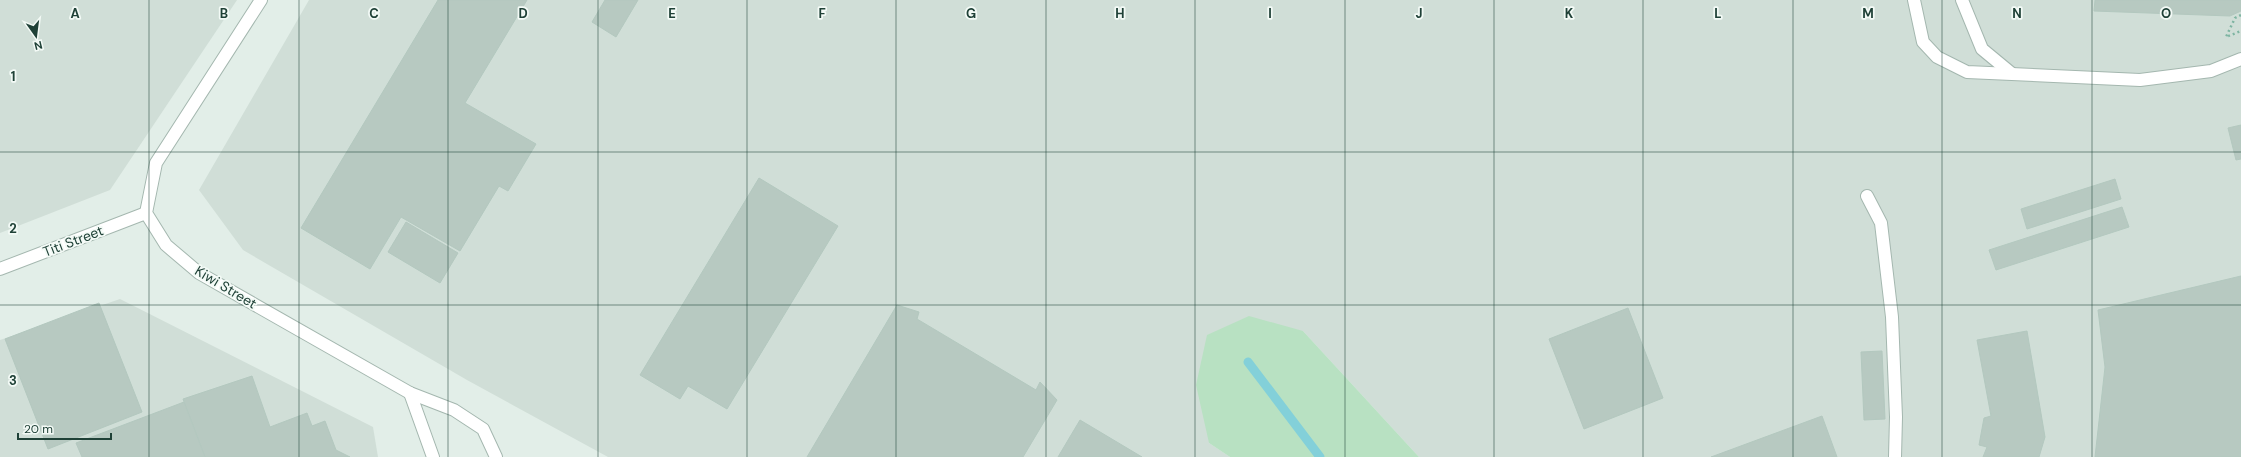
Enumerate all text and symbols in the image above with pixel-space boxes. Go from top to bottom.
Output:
text: A [70,5,80,22]
text: B [220,5,228,22]
text: C [369,5,379,22]
text: D [518,5,528,22]
text: E [668,5,676,22]
text: F [818,5,826,22]
text: G [966,5,976,22]
text: H [1115,5,1125,22]
text: I [1268,5,1272,22]
text: J [1415,5,1423,22]
text: K [1565,5,1574,22]
text: L [1714,5,1722,22]
text: M [1862,5,1874,22]
text: N [2012,5,2022,22]
text: O [2161,5,2171,22]
north arrow [16,16,56,56]
text: N [33,38,44,53]
text: 1 [11,68,15,85]
text: 2 [9,220,17,237]
street label: Titi Street [40,221,106,261]
street label: Kiwi Street [192,262,260,312]
text: 3 [9,372,17,389]
scale bar [18,415,111,441]
text: 20 m [24,421,53,437]

